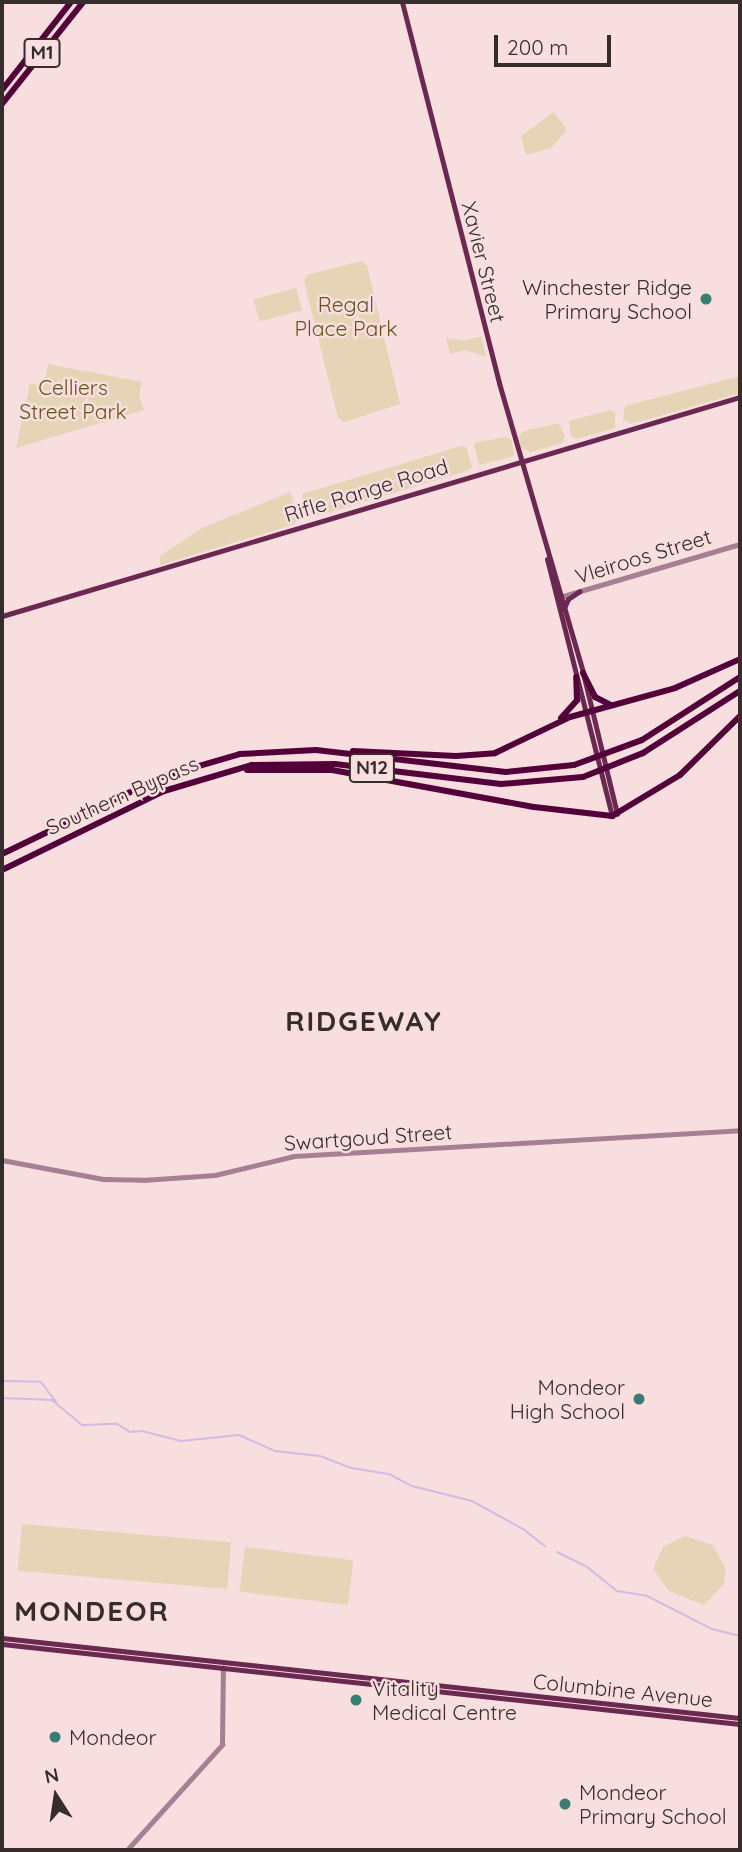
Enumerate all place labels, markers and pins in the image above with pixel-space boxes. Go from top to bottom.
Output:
place label: Winchester Ridge Primary School [522,274,692,324]
marker: Winchester Ridge Primary School [698,291,714,307]
place label: Mondeor High School [510,1374,625,1424]
marker: Mondeor High School [631,1391,647,1407]
place label: Vitality Medical Centre [372,1675,517,1725]
marker: Vitality Medical Centre [346,1690,366,1710]
place label: Mondeor [69,1724,157,1750]
marker: Mondeor [47,1729,63,1745]
place label: Mondeor Primary School [579,1779,727,1829]
marker: Mondeor Primary School [557,1796,573,1812]

